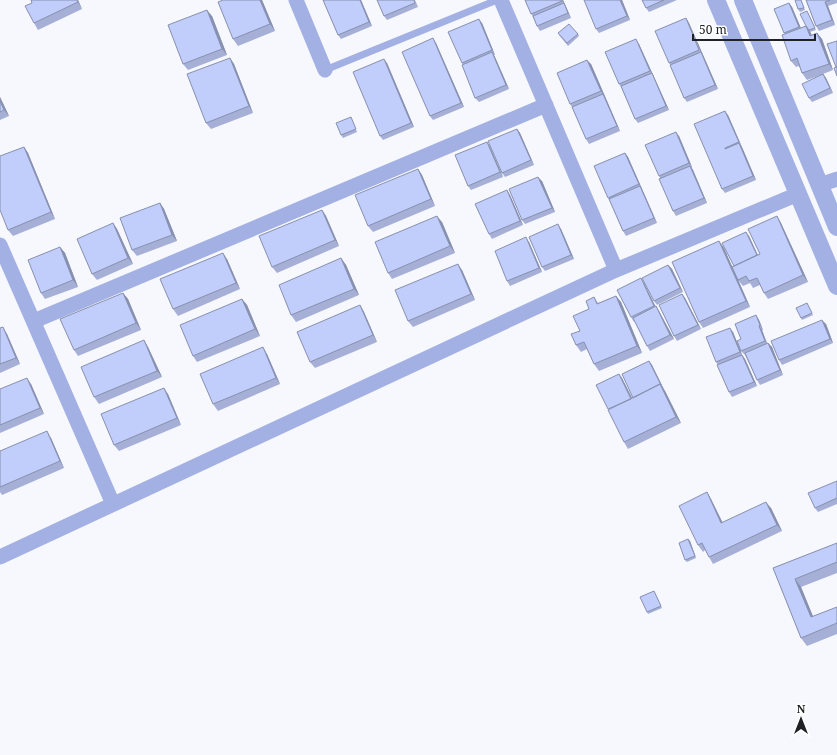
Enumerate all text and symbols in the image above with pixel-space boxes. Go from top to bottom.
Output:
scale bar [693,16,815,42]
text: 50 m [699,21,727,38]
north arrow [781,699,821,739]
text: N [797,701,806,716]

